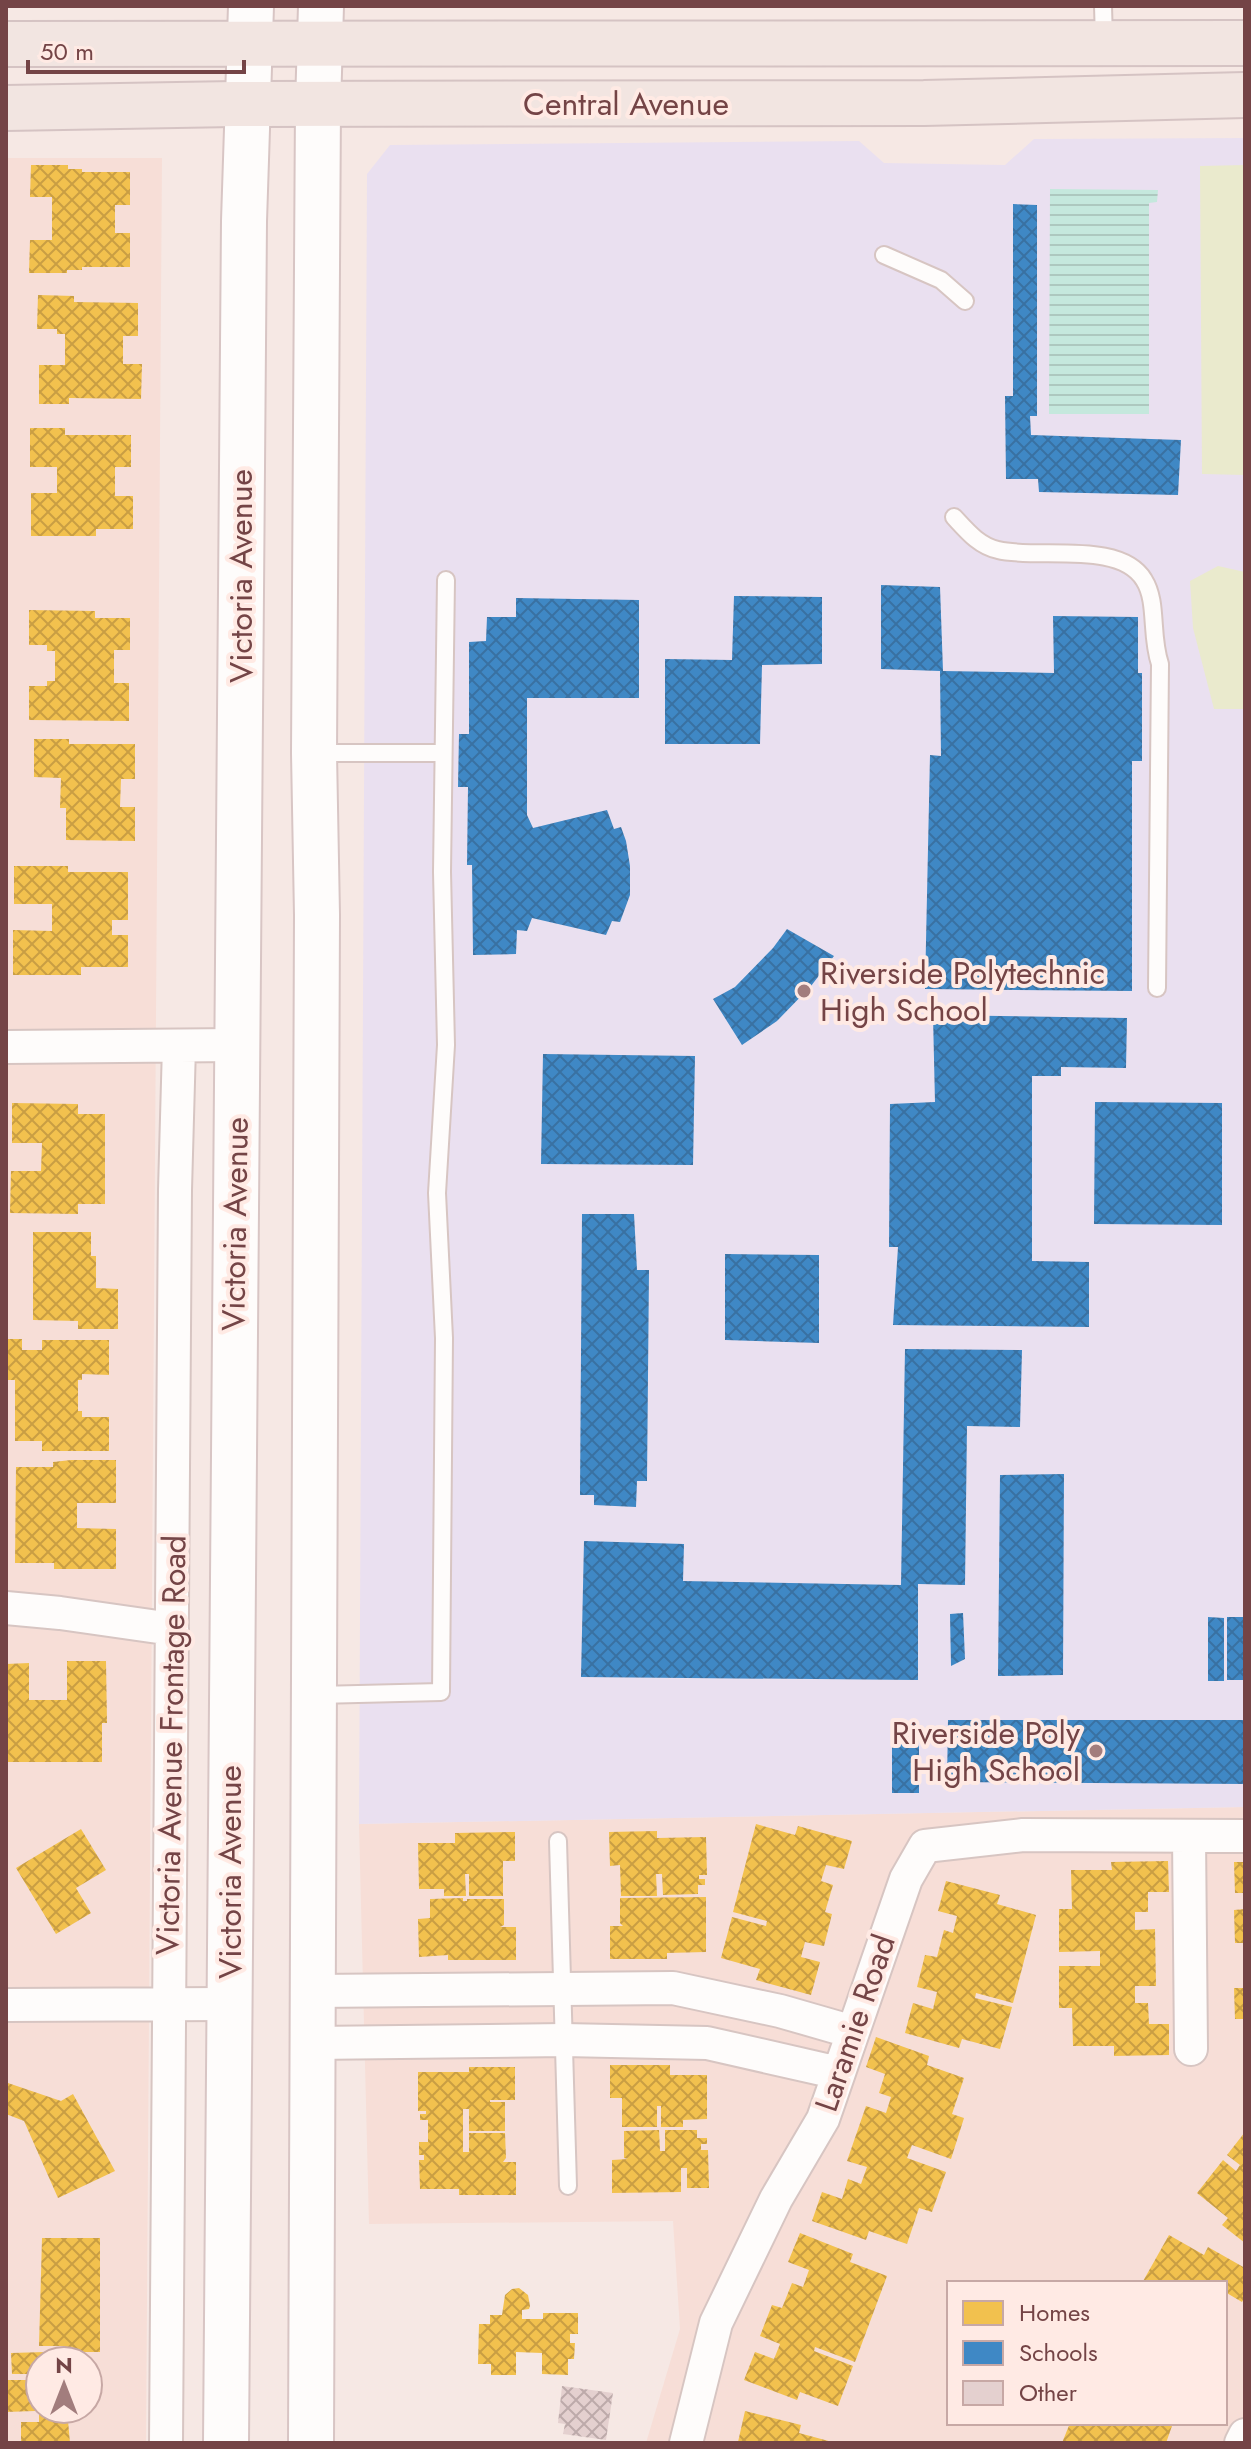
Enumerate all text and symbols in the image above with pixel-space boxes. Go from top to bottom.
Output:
scale bar [28,24,244,74]
text: 50 m [40,34,94,69]
street label: Central Avenue [523,81,729,127]
street label: Victoria Avenue [218,469,264,683]
place label: Riverside Polytechnic High School [820,950,1105,1033]
marker: Riverside Polytechnic High School [795,982,813,1000]
street label: Victoria Avenue [210,1117,260,1331]
street label: Victoria Avenue Frontage Road [144,1535,198,1955]
place label: Riverside Poly High School [892,1710,1081,1793]
marker: Riverside Poly High School [1087,1742,1105,1760]
street label: Victoria Avenue [207,1765,253,1979]
street label: Laramie Road [803,1928,907,2118]
legend [947,2281,1227,2425]
text: Homes [1019,2295,1090,2330]
text: Schools [1019,2335,1098,2370]
north arrow [24,2345,104,2425]
text: N [55,2349,73,2381]
text: Other [1019,2375,1078,2410]

